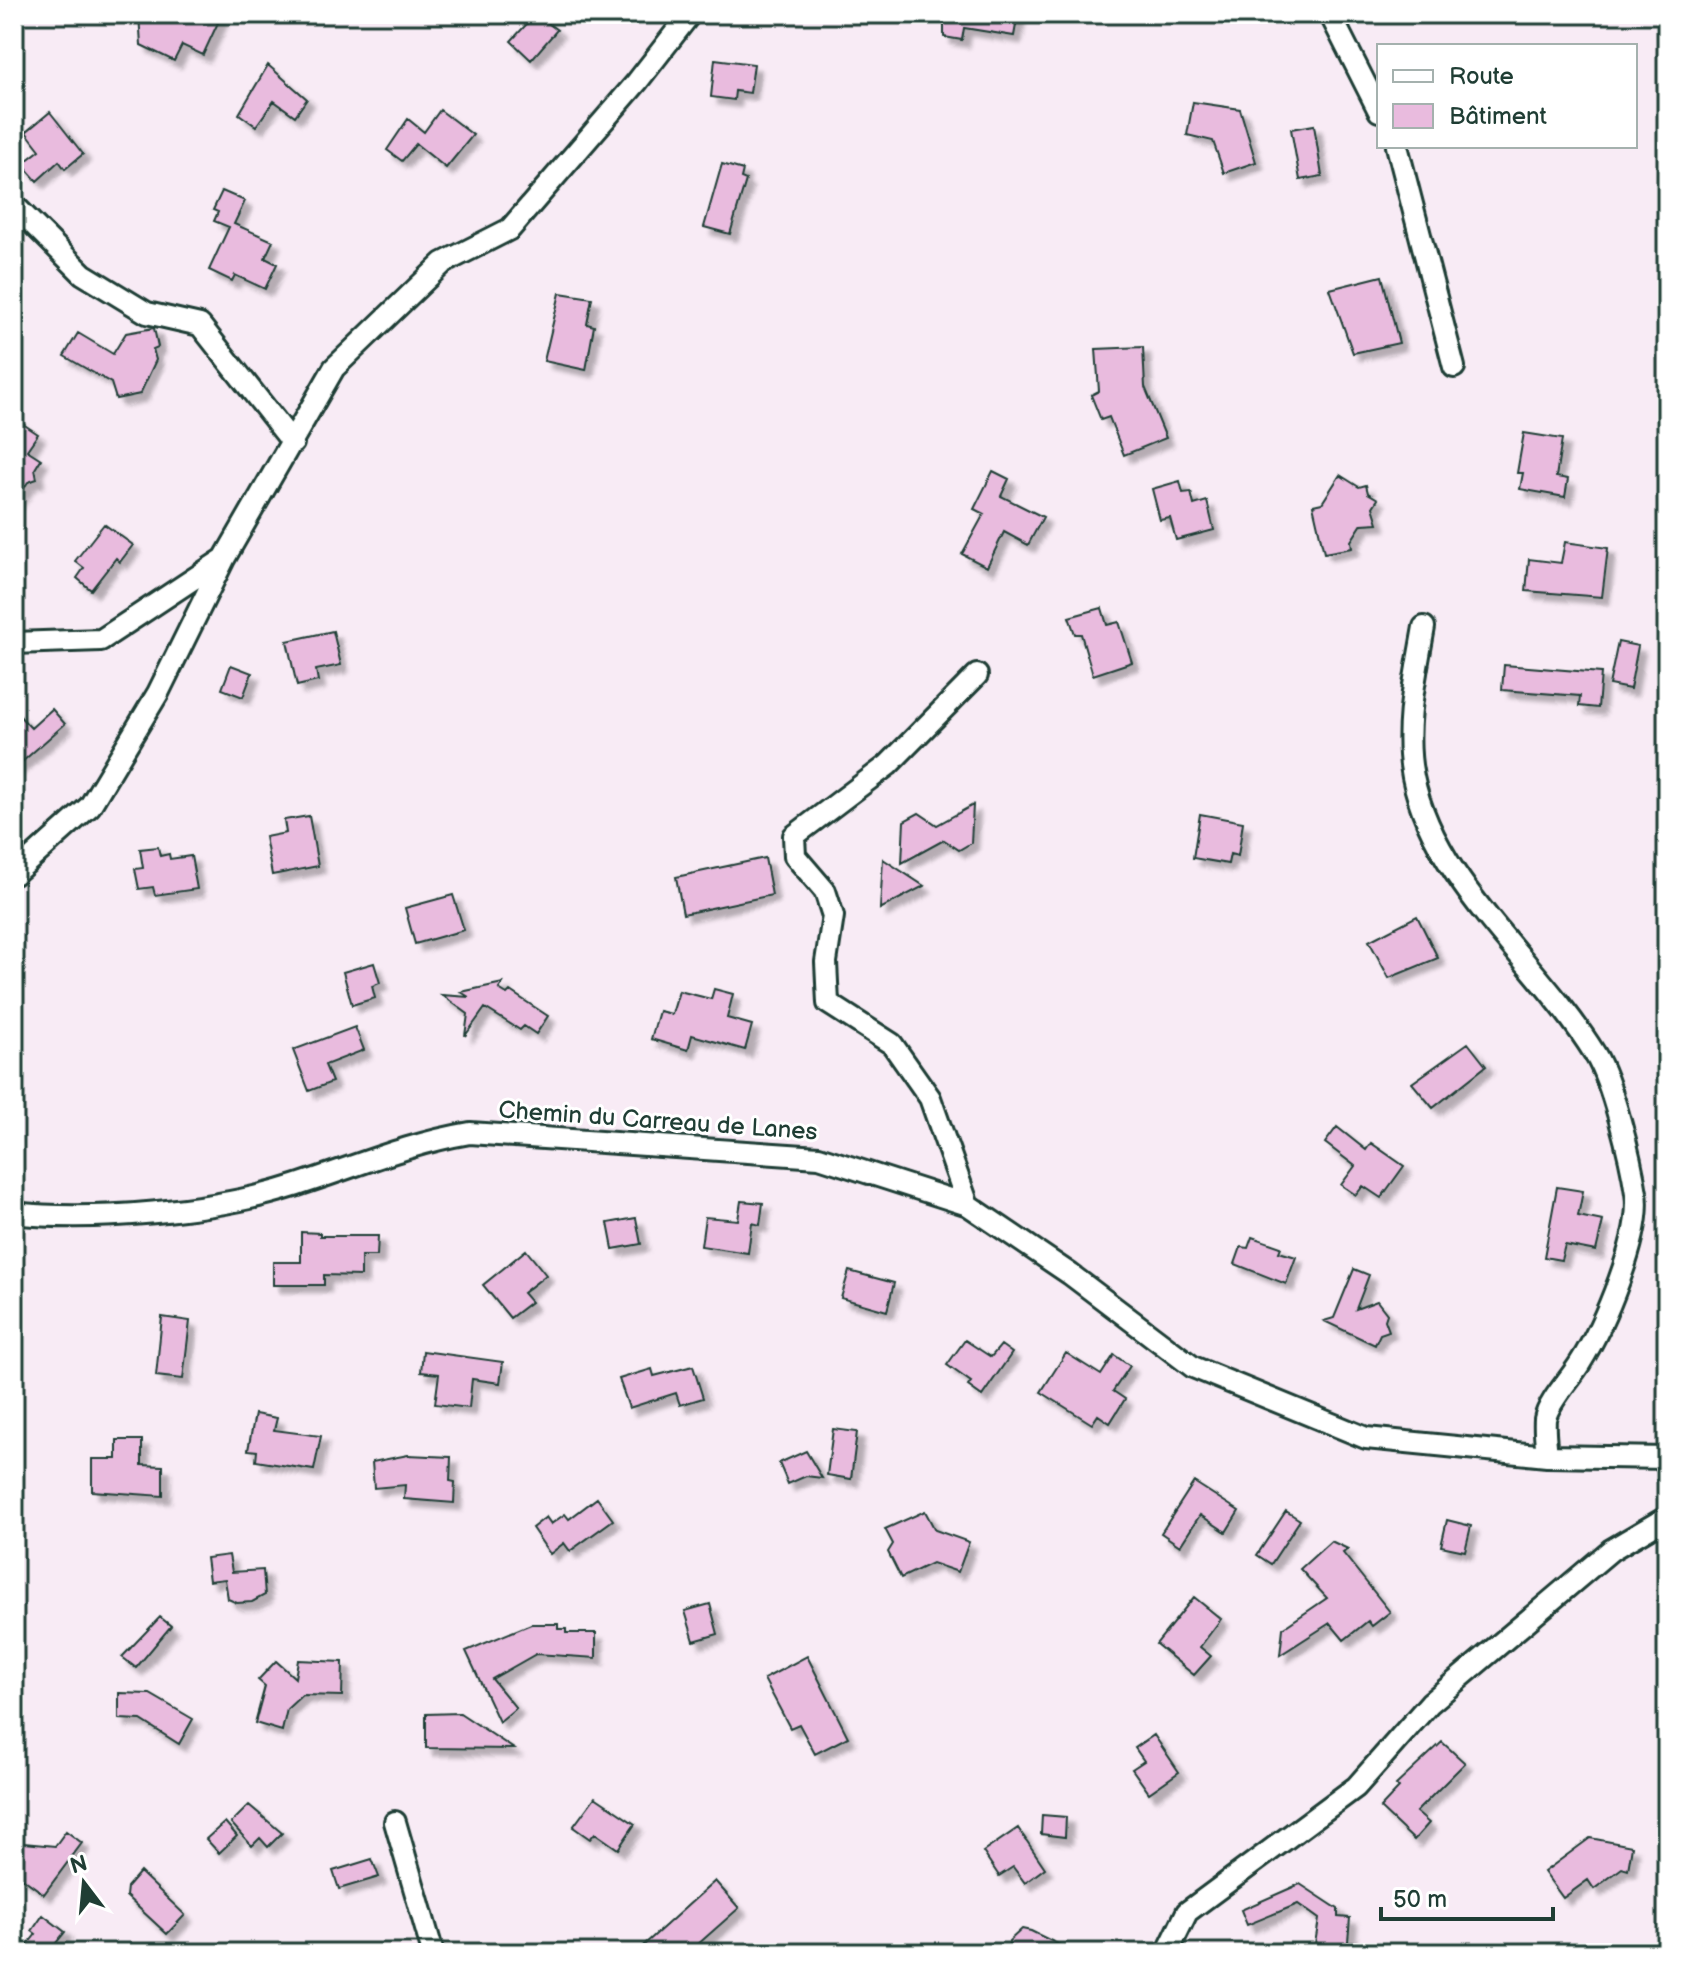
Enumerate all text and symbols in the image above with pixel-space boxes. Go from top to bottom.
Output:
legend [1377,44,1637,148]
text: Route [1449,62,1514,91]
text: Bâtiment [1449,102,1548,131]
street label: Chemin du Carreau de Lanes [498,1095,819,1147]
north arrow [44,1843,124,1923]
text: N [67,1850,91,1880]
scale bar [1381,1871,1553,1921]
text: 50 m [1393,1885,1447,1914]

